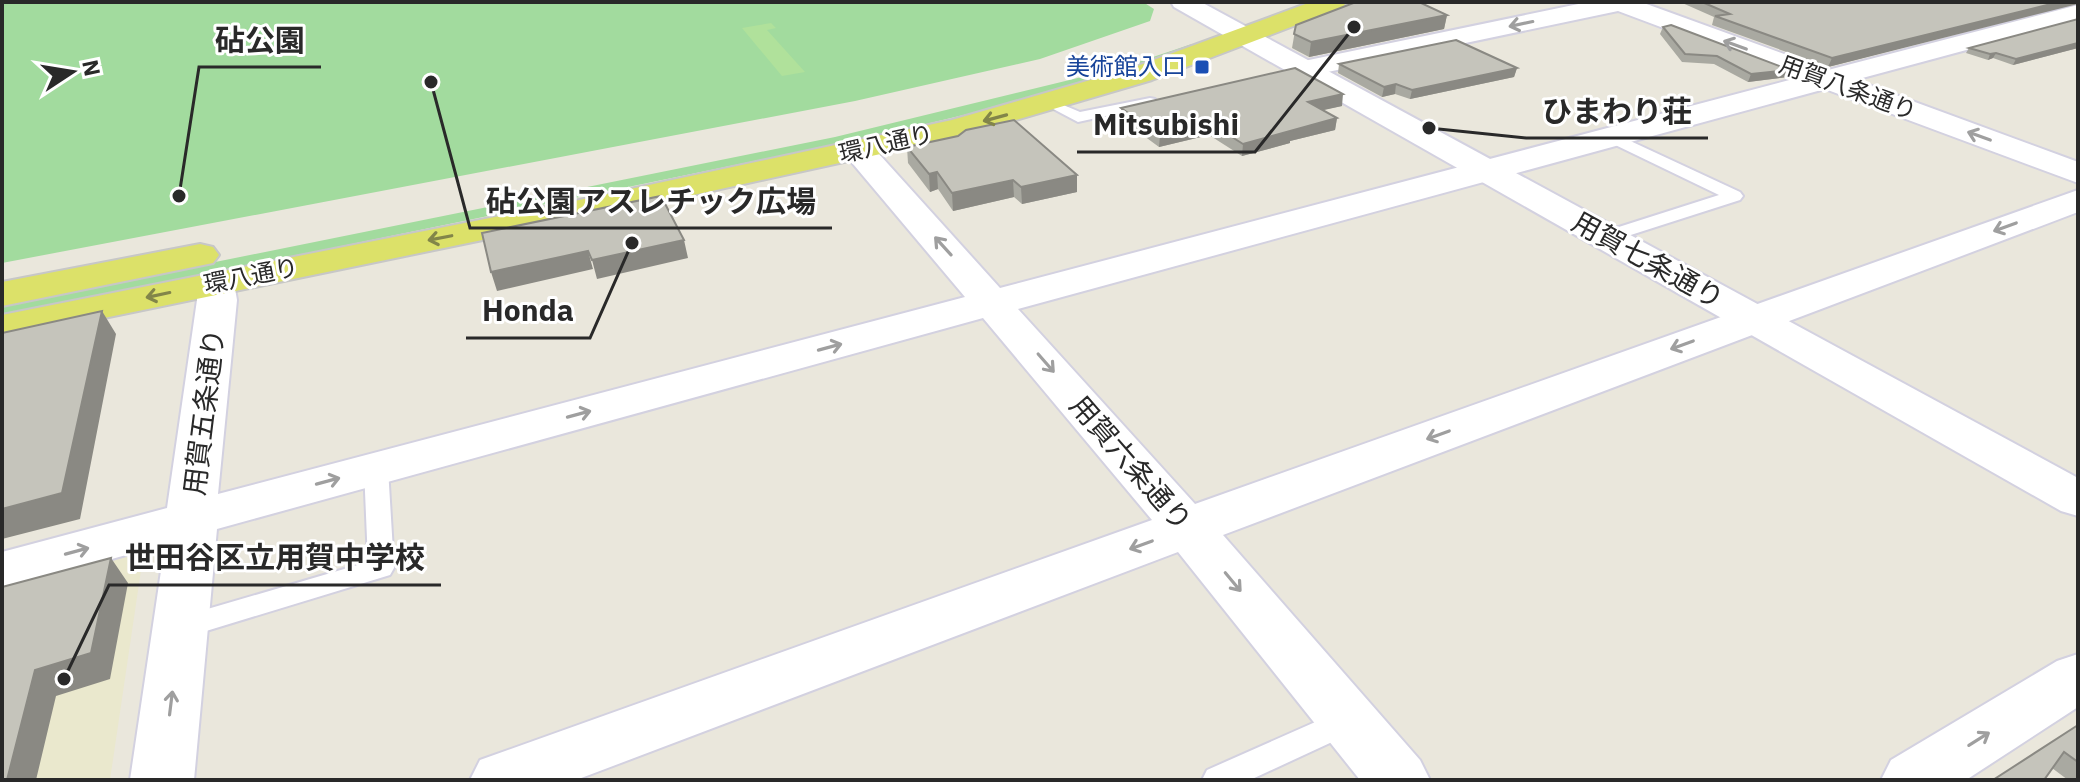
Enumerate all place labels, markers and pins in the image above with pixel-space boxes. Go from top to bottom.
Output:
callout: 砧公園 [199,13,321,67]
place label: 美術館入口 [1066,50,1186,82]
marker: 美術館入口 [1193,58,1211,76]
callout: ひまわり荘 [1526,84,1708,138]
callout: Mitsubishi [1077,98,1255,152]
callout: 砧公園アスレチック広場 [470,174,832,228]
callout: Honda [466,284,590,338]
callout: 世田谷区立用賀中学校 [109,531,441,585]

